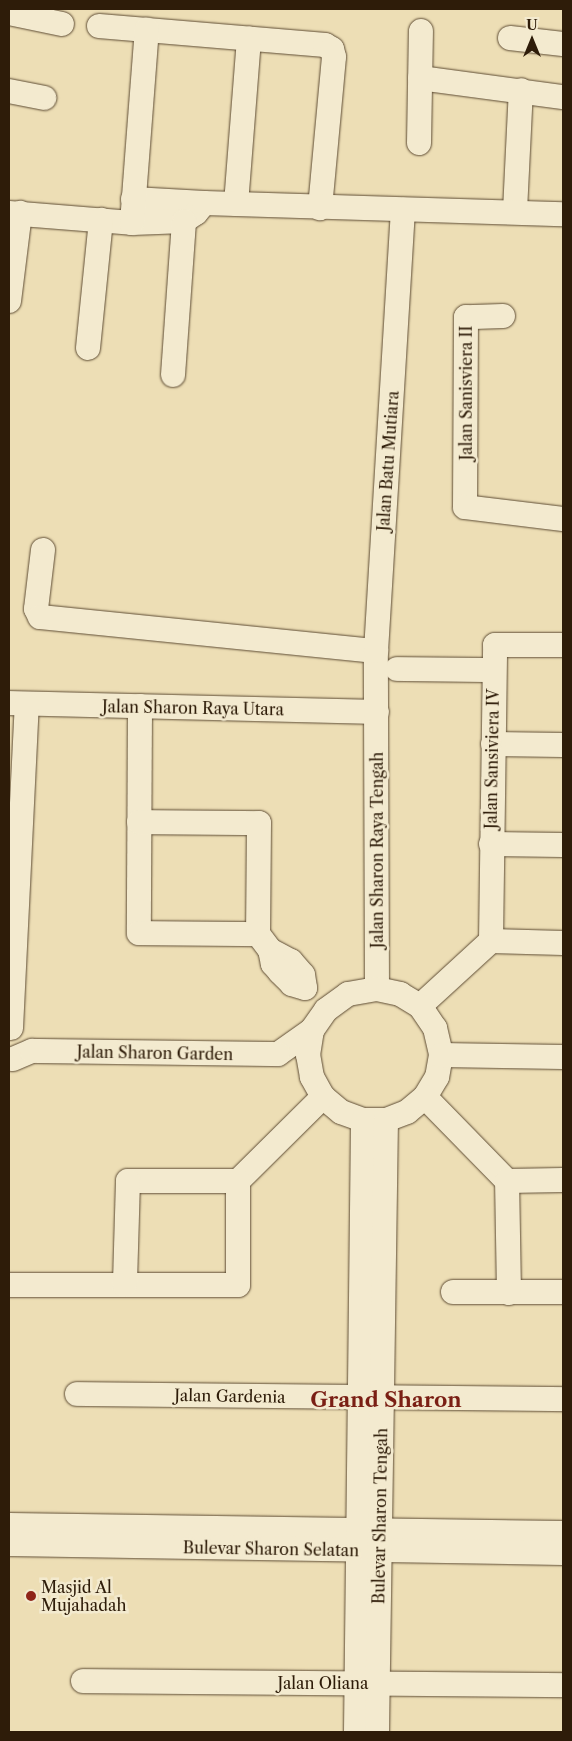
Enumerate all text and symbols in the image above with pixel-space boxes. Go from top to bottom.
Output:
north arrow [507,15,557,65]
text: U [526,16,538,34]
street label: Jalan Sanisviera II [456,326,476,460]
street label: Jalan Batu Mutiara [374,390,402,532]
street label: Jalan Sansiviera IV [481,689,503,829]
street label: Jalan Sharon Raya Utara [102,697,284,719]
street label: Jalan Sharon Raya Tengah [367,751,387,949]
street label: Jalan Sharon Garden [77,1042,233,1064]
street label: Jalan Gardenia [174,1385,286,1407]
district label: Grand Sharon [310,1387,462,1413]
street label: Bulevar Sharon Tengah [369,1427,391,1605]
street label: Bulevar Sharon Selatan [183,1538,359,1560]
place label: Masjid Al Mujahadah [41,1577,126,1615]
marker: Masjid Al Mujahadah [25,1590,37,1602]
street label: Jalan Oliana [277,1673,369,1693]

